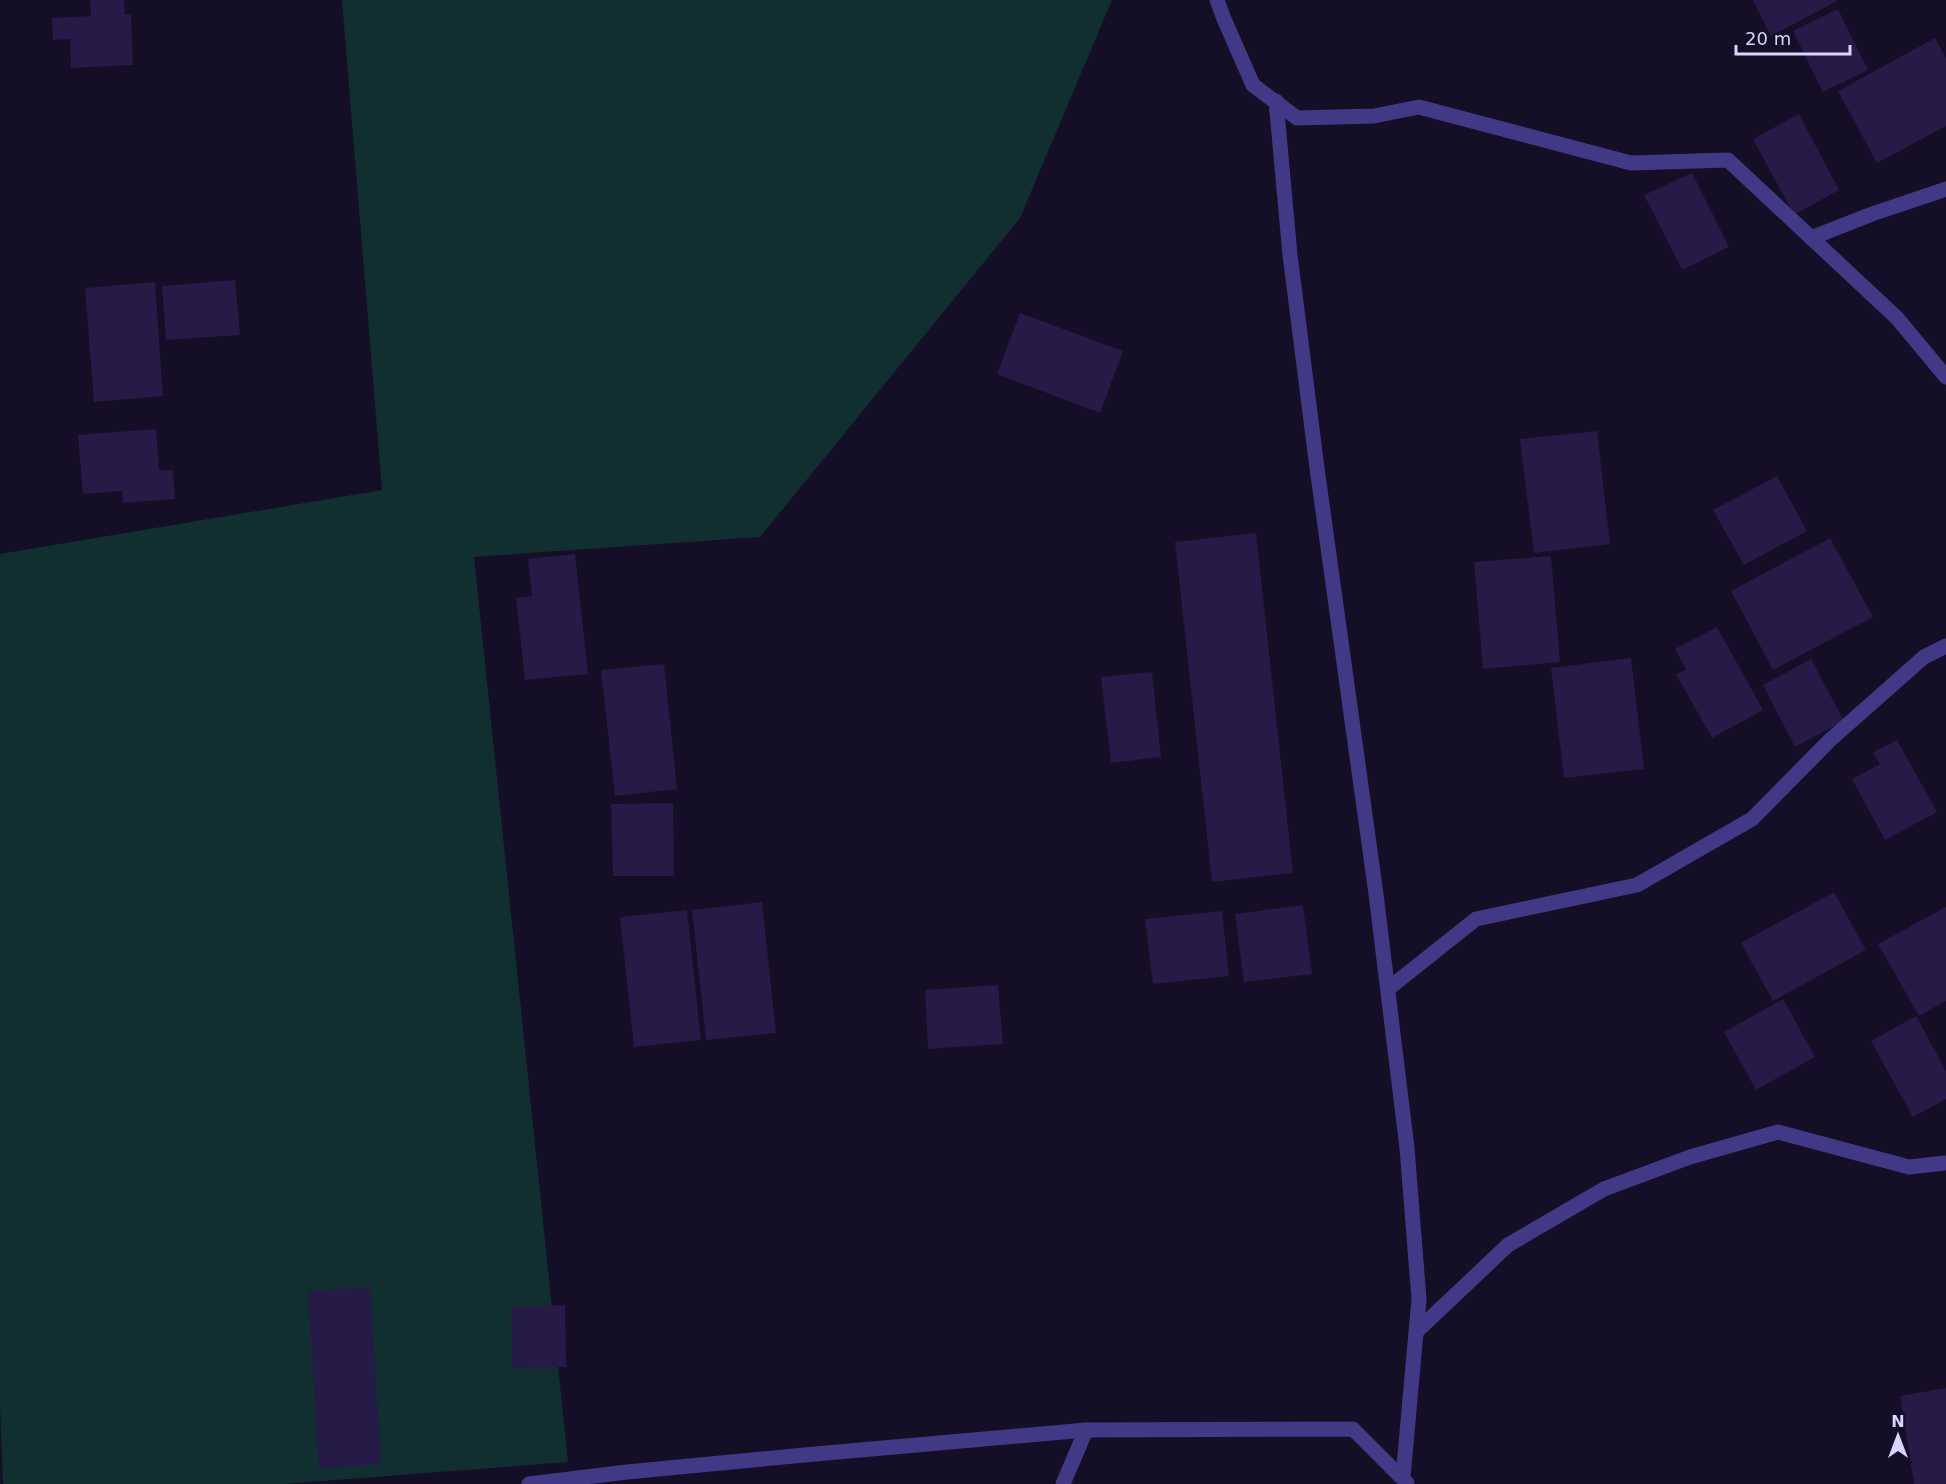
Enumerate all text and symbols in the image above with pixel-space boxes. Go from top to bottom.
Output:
scale bar [1736,18,1850,56]
text: 20 m [1745,28,1791,49]
north arrow [1868,1406,1928,1466]
text: N [1891,1412,1905,1431]

